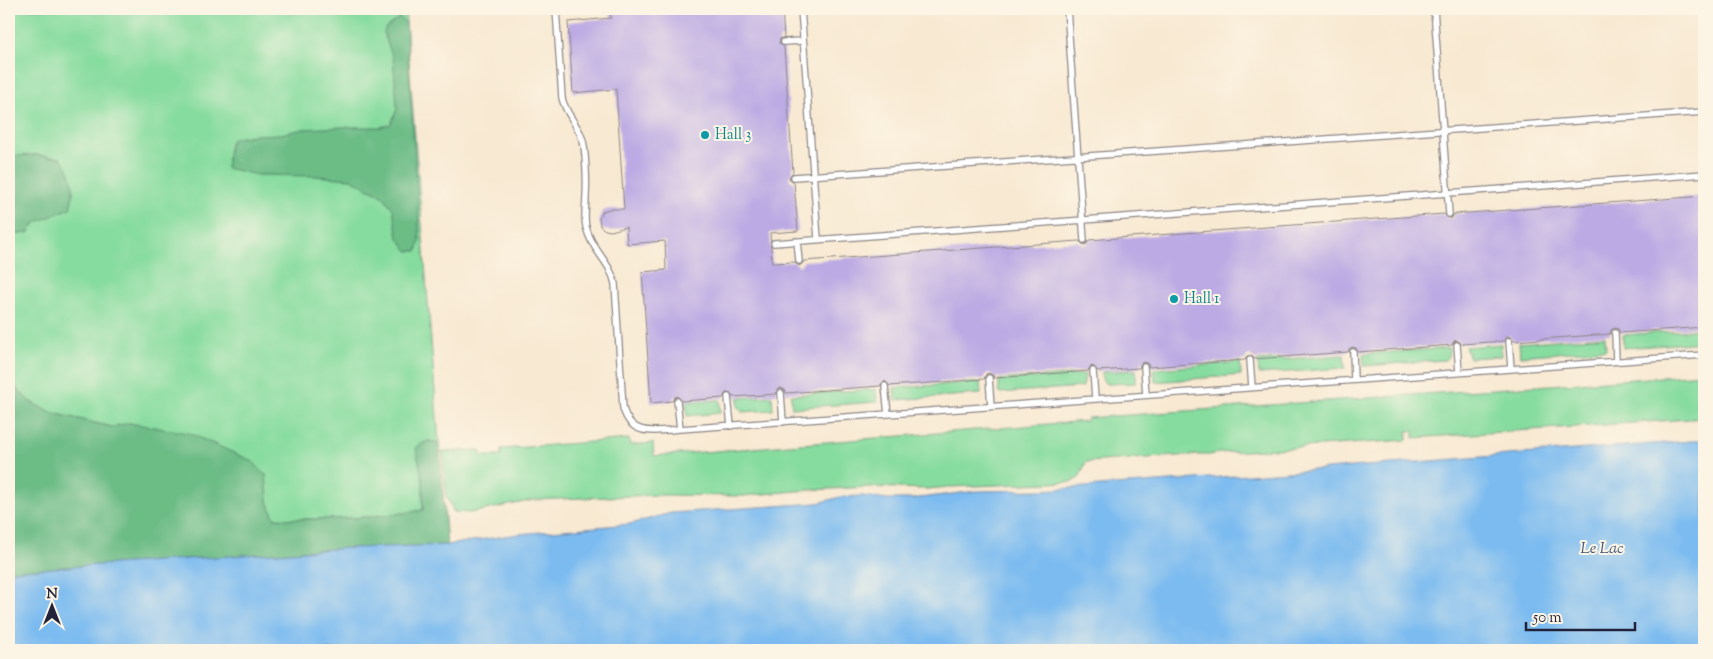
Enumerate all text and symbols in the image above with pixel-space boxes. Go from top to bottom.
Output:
place label: Hall 3 [715,125,751,146]
marker: Hall 3 [699,129,711,141]
place label: Hall 1 [1184,289,1219,310]
marker: Hall 1 [1168,293,1180,305]
water label: Le Lac [1580,538,1624,561]
north arrow [28,582,78,632]
text: N [46,585,58,605]
scale bar [1526,599,1634,631]
text: 50 m [1532,608,1562,629]

